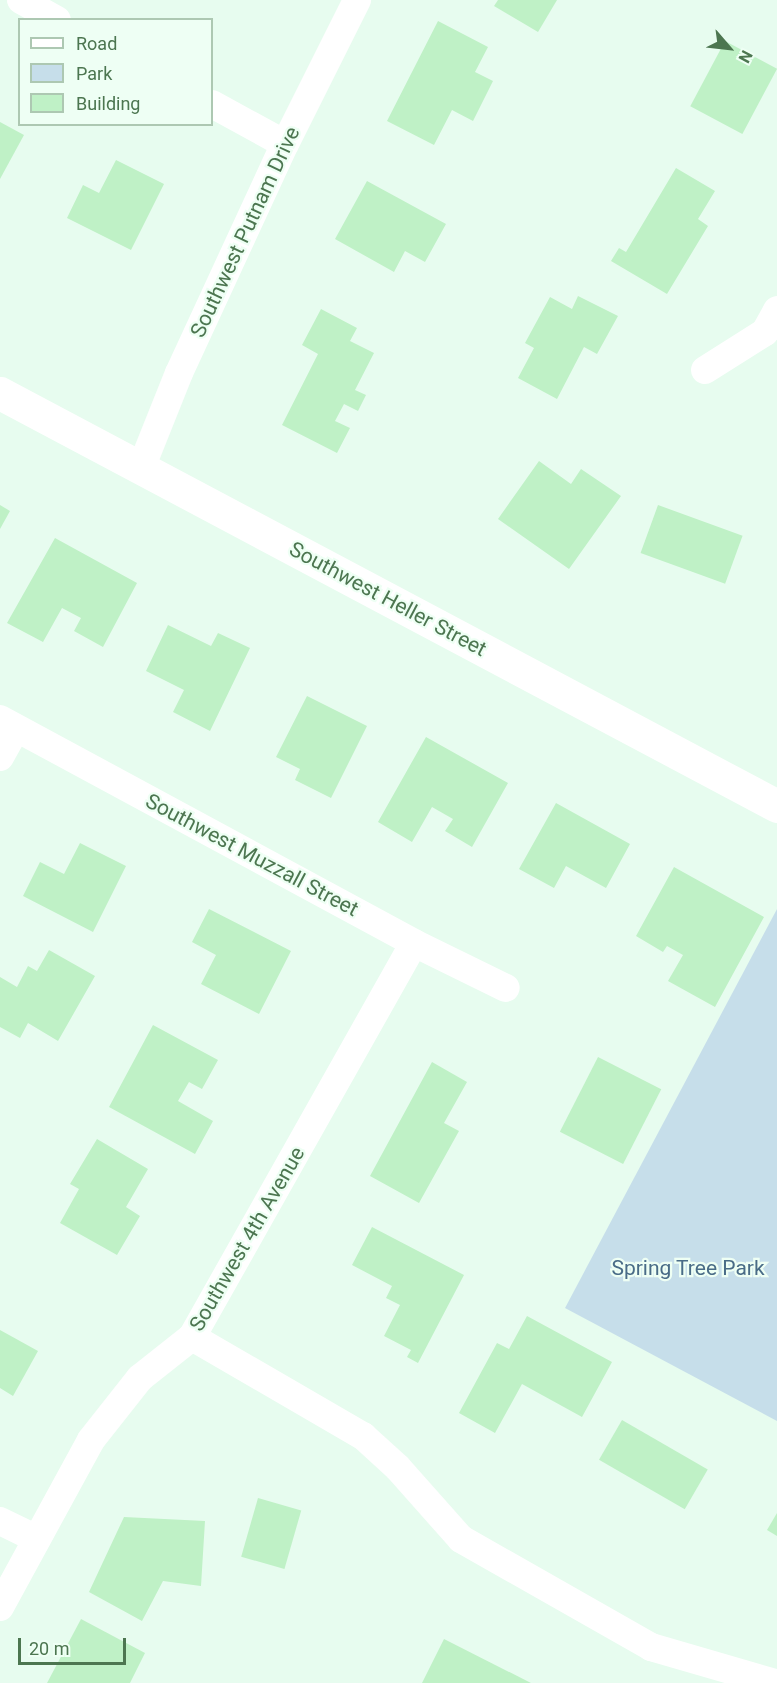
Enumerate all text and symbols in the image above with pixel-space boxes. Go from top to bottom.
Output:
legend [18,18,213,126]
north arrow [699,18,759,78]
text: Road [76,33,117,54]
text: N [734,47,756,66]
text: Park [76,63,112,84]
text: Building [76,93,140,114]
street label: Southwest Putnam Drive [185,123,305,341]
street label: Southwest Heller Street [285,536,491,662]
street label: Southwest Muzzall Street [141,788,363,922]
street label: Southwest 4th Avenue [184,1142,310,1336]
park label: Spring Tree Park [611,1255,765,1281]
scale bar [21,1626,129,1664]
text: 20 m [29,1638,69,1659]

